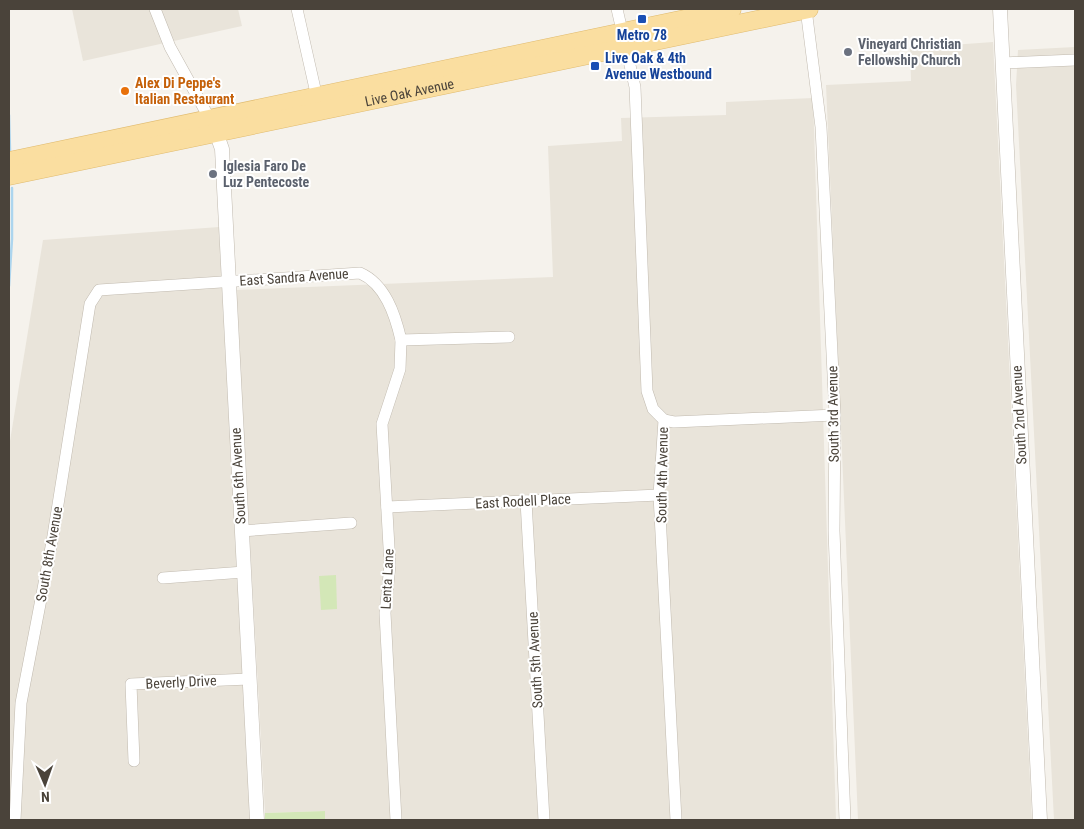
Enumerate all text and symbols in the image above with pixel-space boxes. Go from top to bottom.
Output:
marker: Metro 78 [636,13,648,25]
place label: Metro 78 [617,27,667,43]
place label: Vineyard Christian Fellowship Church [858,36,961,68]
marker: Vineyard Christian Fellowship Church [842,46,854,58]
place label: Live Oak & 4th Avenue Westbound [605,50,712,82]
marker: Live Oak & 4th Avenue Westbound [589,60,601,72]
place label: Alex Di Peppe's Italian Restaurant [135,75,234,107]
street label: Live Oak Avenue [363,75,456,110]
marker: Alex Di Peppe's Italian Restaurant [119,85,131,97]
place label: Iglesia Faro De Luz Pentecoste [223,158,310,190]
marker: Iglesia Faro De Luz Pentecoste [207,168,219,180]
street label: East Sandra Avenue [239,265,350,289]
street label: South 3rd Avenue [824,365,842,462]
street label: South 2nd Avenue [1008,365,1030,465]
street label: South 4th Avenue [653,426,671,523]
street label: South 6th Avenue [227,427,249,525]
street label: East Rodell Place [475,490,572,511]
street label: South 8th Avenue [33,505,65,603]
street label: Lenta Lane [377,548,397,610]
street label: South 5th Avenue [524,611,546,709]
street label: Beverly Drive [145,672,217,692]
north arrow [20,759,70,809]
text: N [41,789,50,805]

